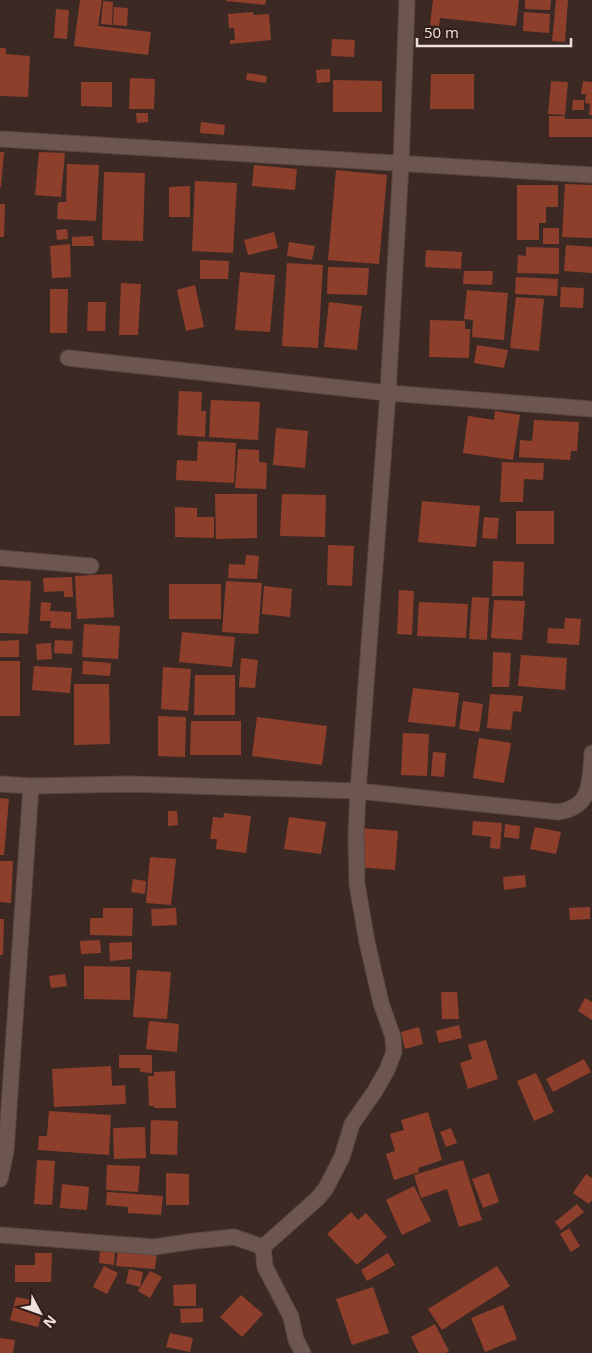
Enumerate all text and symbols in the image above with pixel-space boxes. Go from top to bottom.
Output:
scale bar [417,15,571,47]
text: 50 m [424,22,459,42]
north arrow [15,1288,65,1338]
text: N [39,1311,61,1332]

